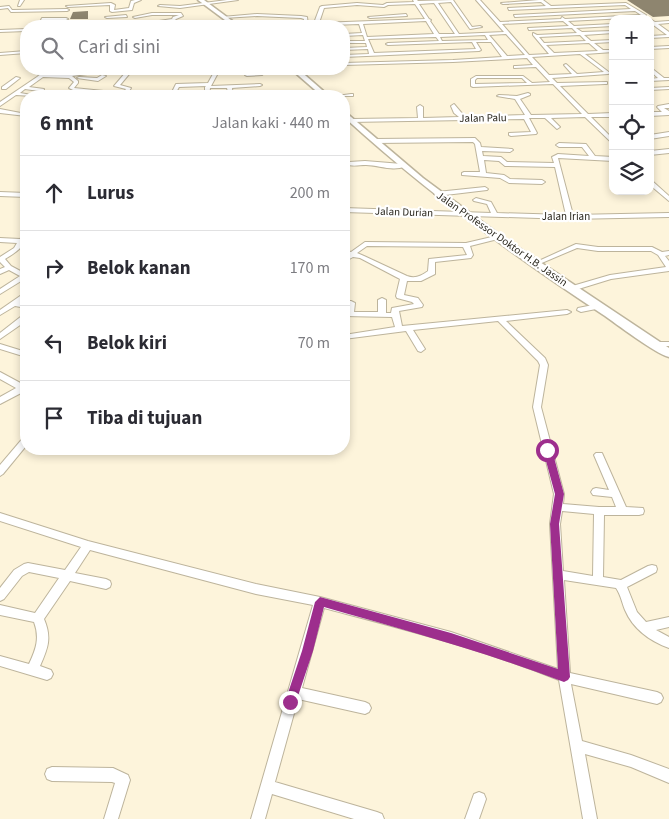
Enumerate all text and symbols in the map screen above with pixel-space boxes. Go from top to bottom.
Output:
map controls [609,15,654,195]
button: + [609,15,654,60]
search box [20,20,350,75]
icon: search [38,34,66,62]
text: Cari di sini [78,34,160,61]
button: − [609,60,654,105]
button: locate [609,105,654,150]
text: 6 mnt [40,108,93,138]
street label: Jalan Palu [459,110,507,126]
text: Jalan kaki · 440 m [212,112,330,134]
button: layers [609,150,654,195]
icon: ahead [40,179,68,207]
text: Lurus [87,180,134,207]
text: 200 m [290,182,330,204]
street label: Jalan Professor Doktor H.B. Jassin [434,188,570,290]
street label: Jalan Durian [375,203,433,221]
street label: Jalan Irian [542,209,590,224]
icon: right [40,254,68,282]
text: Belok kanan [87,255,191,282]
text: 170 m [290,257,330,279]
icon: left [40,329,68,357]
text: Belok kiri [87,330,167,357]
text: 70 m [298,332,330,354]
icon: arrive [40,404,68,432]
text: Tiba di tujuan [87,405,202,432]
route start [536,439,559,462]
route end [279,691,302,714]

